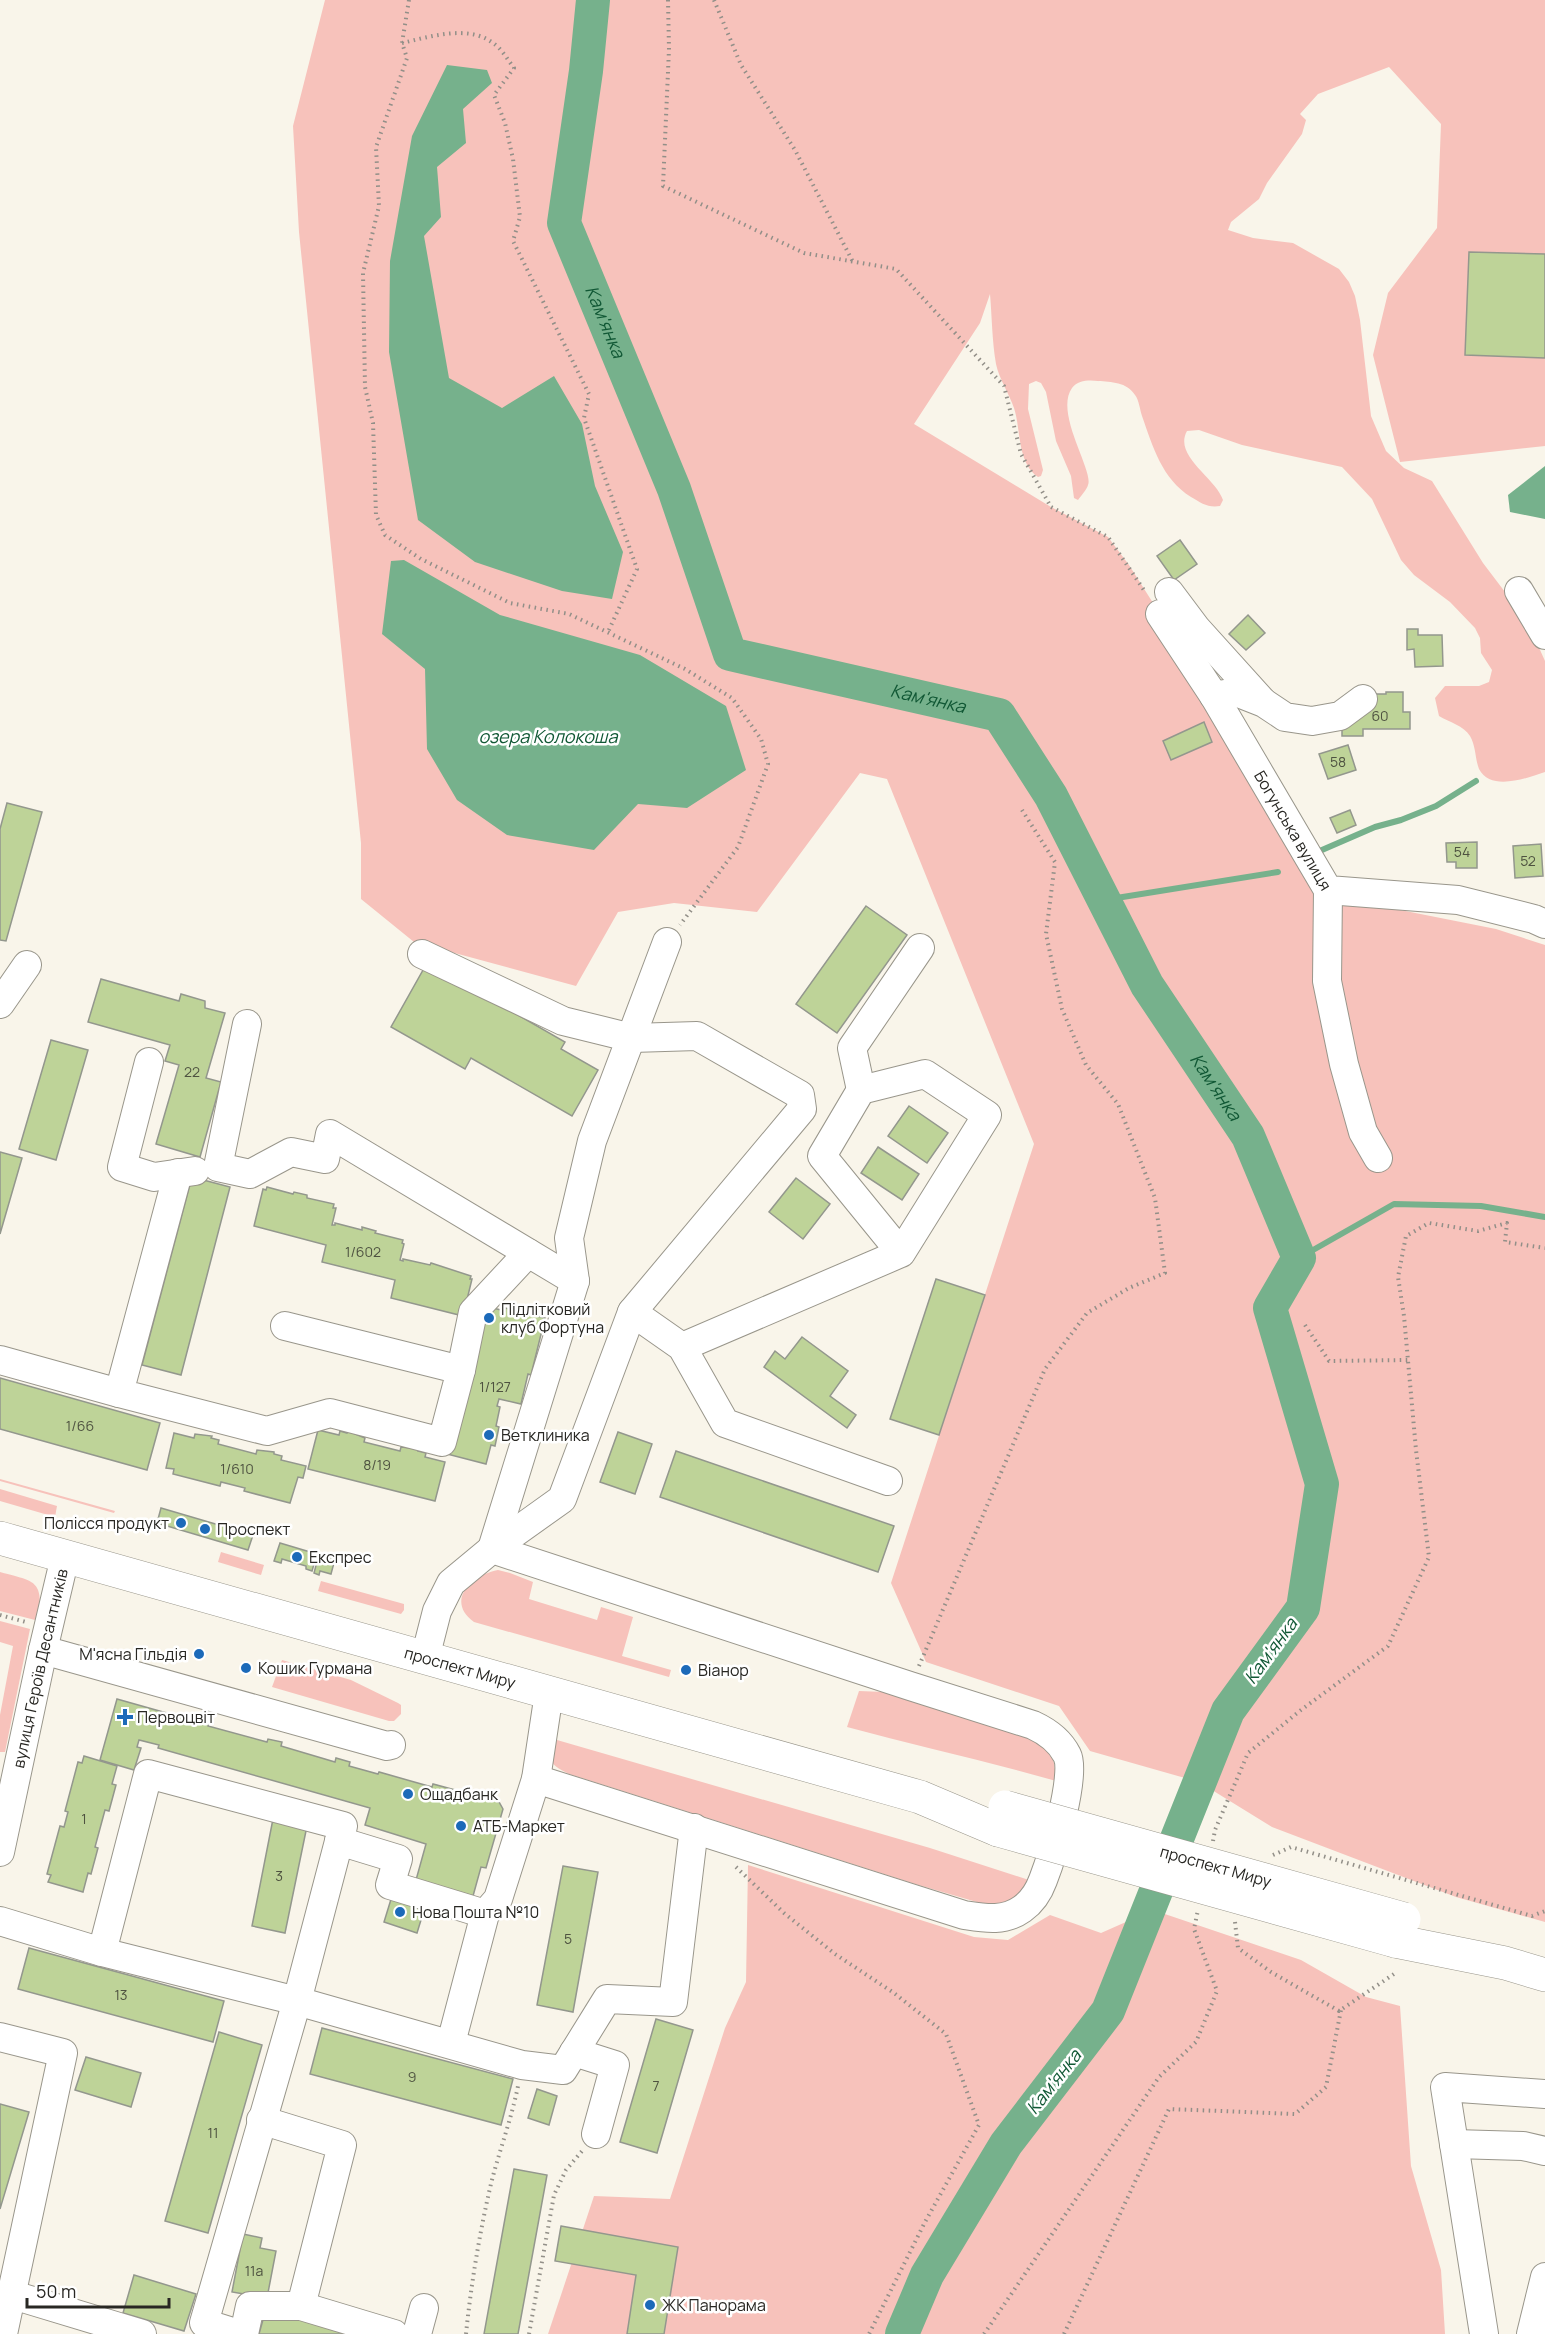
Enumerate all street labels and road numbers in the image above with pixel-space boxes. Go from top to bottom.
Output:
street label: Богунська вулиця [1249,766,1337,894]
street label: вулиця Героїв Десантників [7,1566,73,1770]
street label: проспект Миру [402,1641,519,1694]
street label: проспект Миру [1158,1840,1275,1892]

